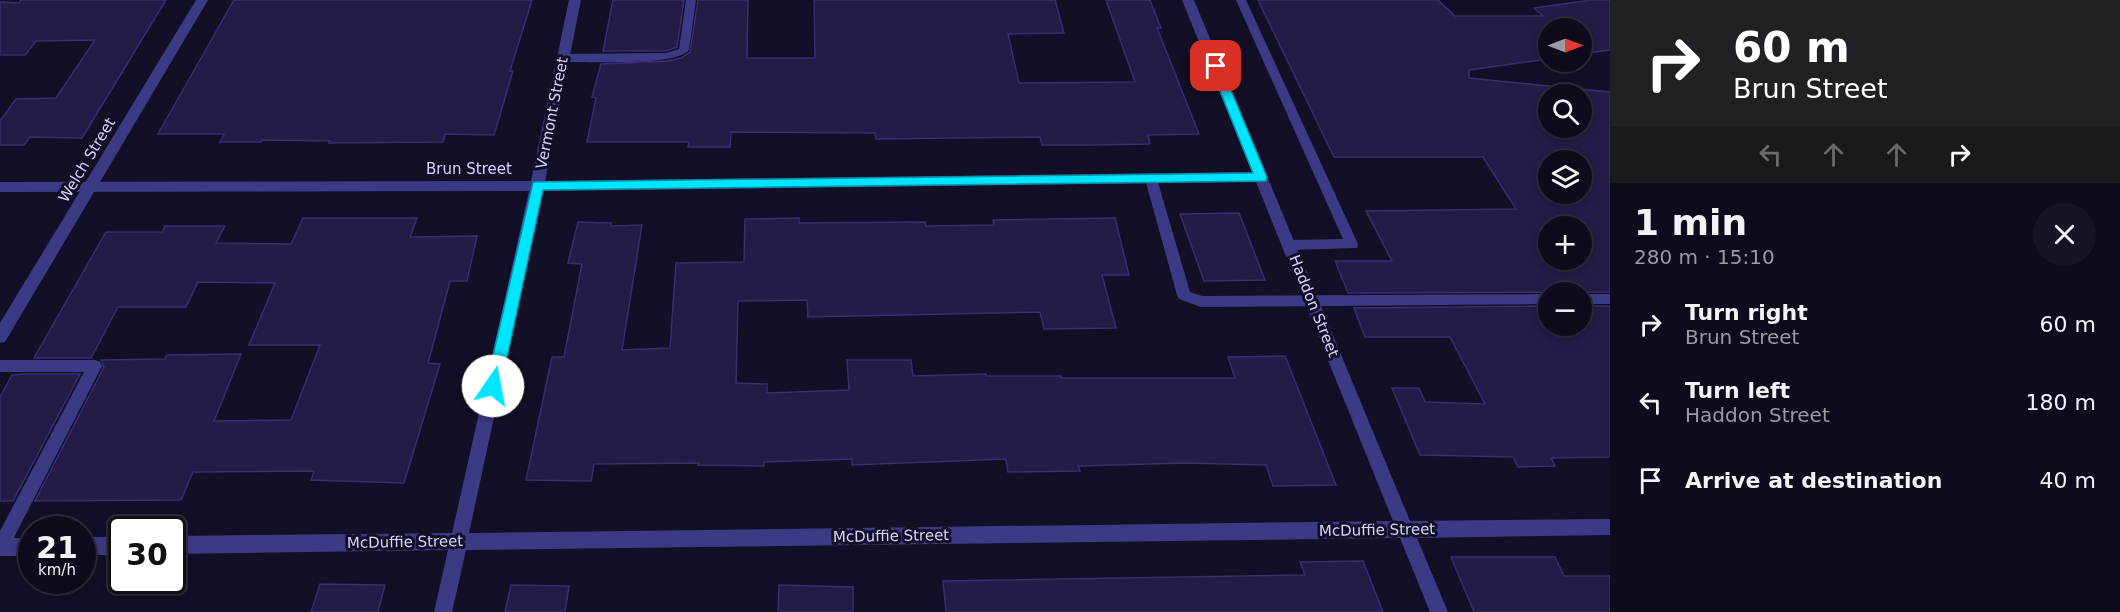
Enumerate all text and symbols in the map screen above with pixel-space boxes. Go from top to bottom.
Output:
north arrow [1538,18,1592,72]
map controls [1538,18,1592,336]
text: 60 m [1733,23,1850,72]
icon: right [1634,24,1712,102]
pin [1190,40,1241,91]
icon: arrive [1199,49,1232,82]
street label: Vermont Street [532,55,572,171]
text: Brun Street [1733,73,1887,104]
button: search [1538,84,1592,138]
street label: Welch Street [55,114,119,206]
icon: left [1754,138,1787,171]
icon: ahead [1817,138,1850,171]
icon: ahead [1880,138,1913,171]
icon: right [1943,138,1976,171]
button: layers [1538,150,1592,204]
street label: Brun Street [426,160,512,178]
text: 1 min [1634,202,1747,243]
button: close [2033,203,2096,266]
button: + [1538,216,1592,270]
text: 280 m · 15:10 [1634,245,1775,269]
street label: Haddon Street [1285,252,1343,360]
button: − [1538,282,1592,336]
text: Turn right [1685,300,1808,325]
icon: right [1634,308,1667,341]
text: 60 m [2040,312,2096,337]
text: Brun Street [1685,325,1799,349]
position arrow [461,354,525,418]
text: Turn left [1685,378,1790,403]
icon: left [1634,386,1667,419]
text: 180 m [2026,390,2096,415]
text: Haddon Street [1685,403,1830,427]
icon: arrive [1634,464,1667,497]
text: Arrive at destination [1685,468,1942,493]
text: 40 m [2040,468,2096,493]
speed limit sign: 30 [108,516,186,594]
street label: McDuffie Street [1319,520,1435,540]
street label: McDuffie Street [833,526,949,546]
text: 21 [36,530,78,565]
street label: McDuffie Street [347,532,463,552]
text: km/h [38,561,76,579]

